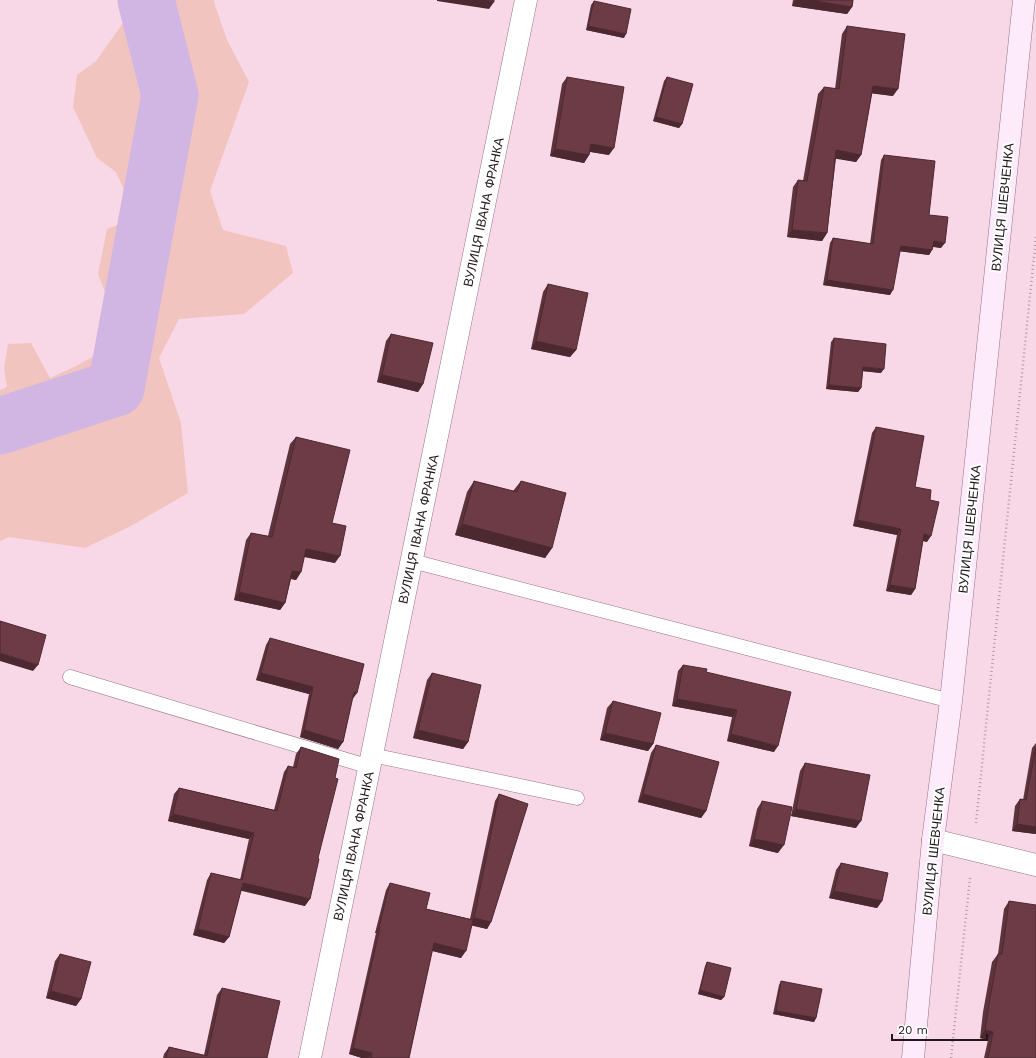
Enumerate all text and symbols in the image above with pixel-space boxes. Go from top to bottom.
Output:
street label: ВУЛИЦЯ ІВАНА ФРАНКА [460,136,507,288]
street label: ВУЛИЦЯ ШЕВЧЕНКА [988,142,1017,272]
street label: ВУЛИЦЯ ІВАНА ФРАНКА [395,453,442,605]
street label: ВУЛИЦЯ ШЕВЧЕНКА [955,464,984,594]
street label: ВУЛИЦЯ ІВАНА ФРАНКА [330,770,377,922]
street label: ВУЛИЦЯ ШЕВЧЕНКА [919,786,948,916]
scale bar [892,1016,987,1042]
text: 20 m [898,1023,928,1037]

